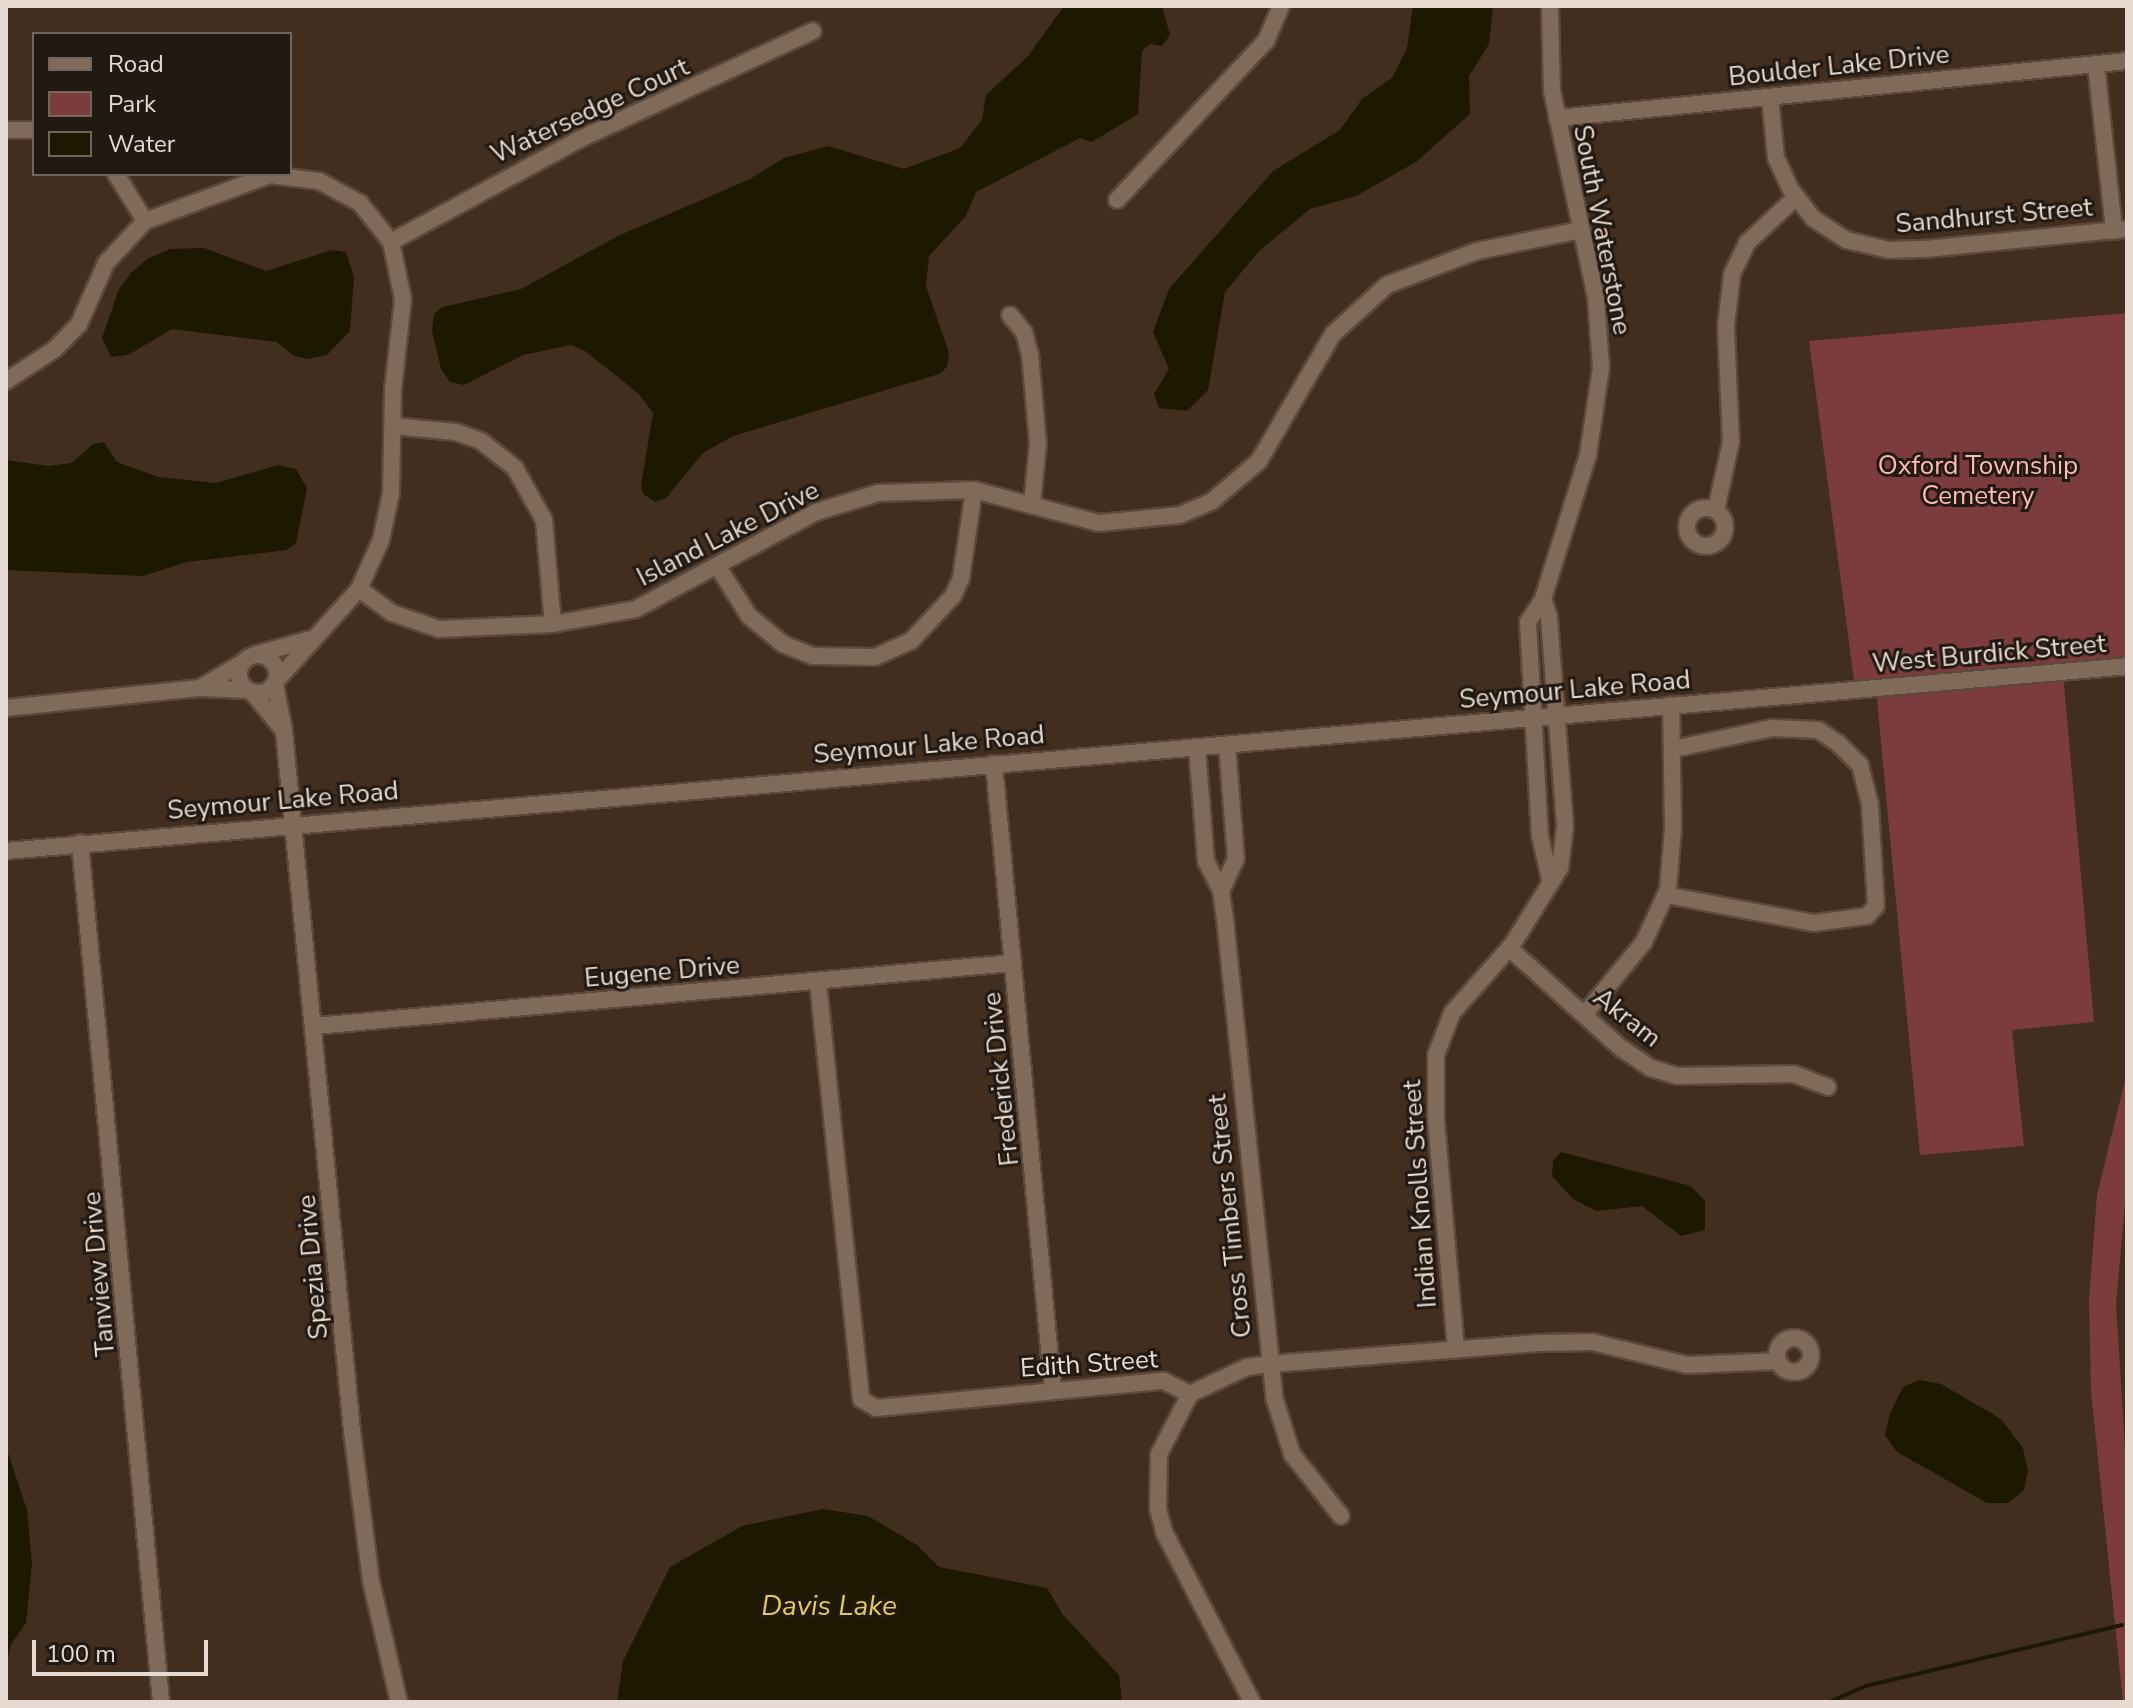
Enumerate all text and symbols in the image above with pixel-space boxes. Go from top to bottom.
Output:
legend [32,32,292,176]
street label: Boulder Lake Drive [1727,39,1951,93]
text: Road [108,48,164,80]
street label: Watersedge Court [486,51,694,171]
text: Park [108,88,156,120]
street label: South Waterstone [1566,123,1638,337]
text: Water [108,128,175,160]
street label: Sandhurst Street [1894,192,2094,240]
park label: Oxford Township Cemetery [1878,450,2078,512]
street label: Island Lake Drive [632,475,824,593]
street label: West Burdick Street [1871,628,2107,680]
street label: Seymour Lake Road [1458,664,1692,716]
street label: Seymour Lake Road [812,719,1046,771]
street label: Seymour Lake Road [166,775,400,827]
street label: Eugene Drive [583,950,741,994]
street label: Akram [1587,982,1667,1054]
street label: Frederick Drive [976,991,1026,1167]
street label: Indian Knolls Street [1396,1079,1444,1309]
street label: Cross Timbers Street [1202,1093,1258,1339]
street label: Tanview Drive [76,1190,122,1358]
street label: Spezia Drive [291,1193,335,1341]
street label: Edith Street [1019,1344,1159,1384]
water label: Davis Lake [761,1589,897,1623]
scale bar [36,1624,212,1674]
text: 100 m [46,1638,116,1670]

